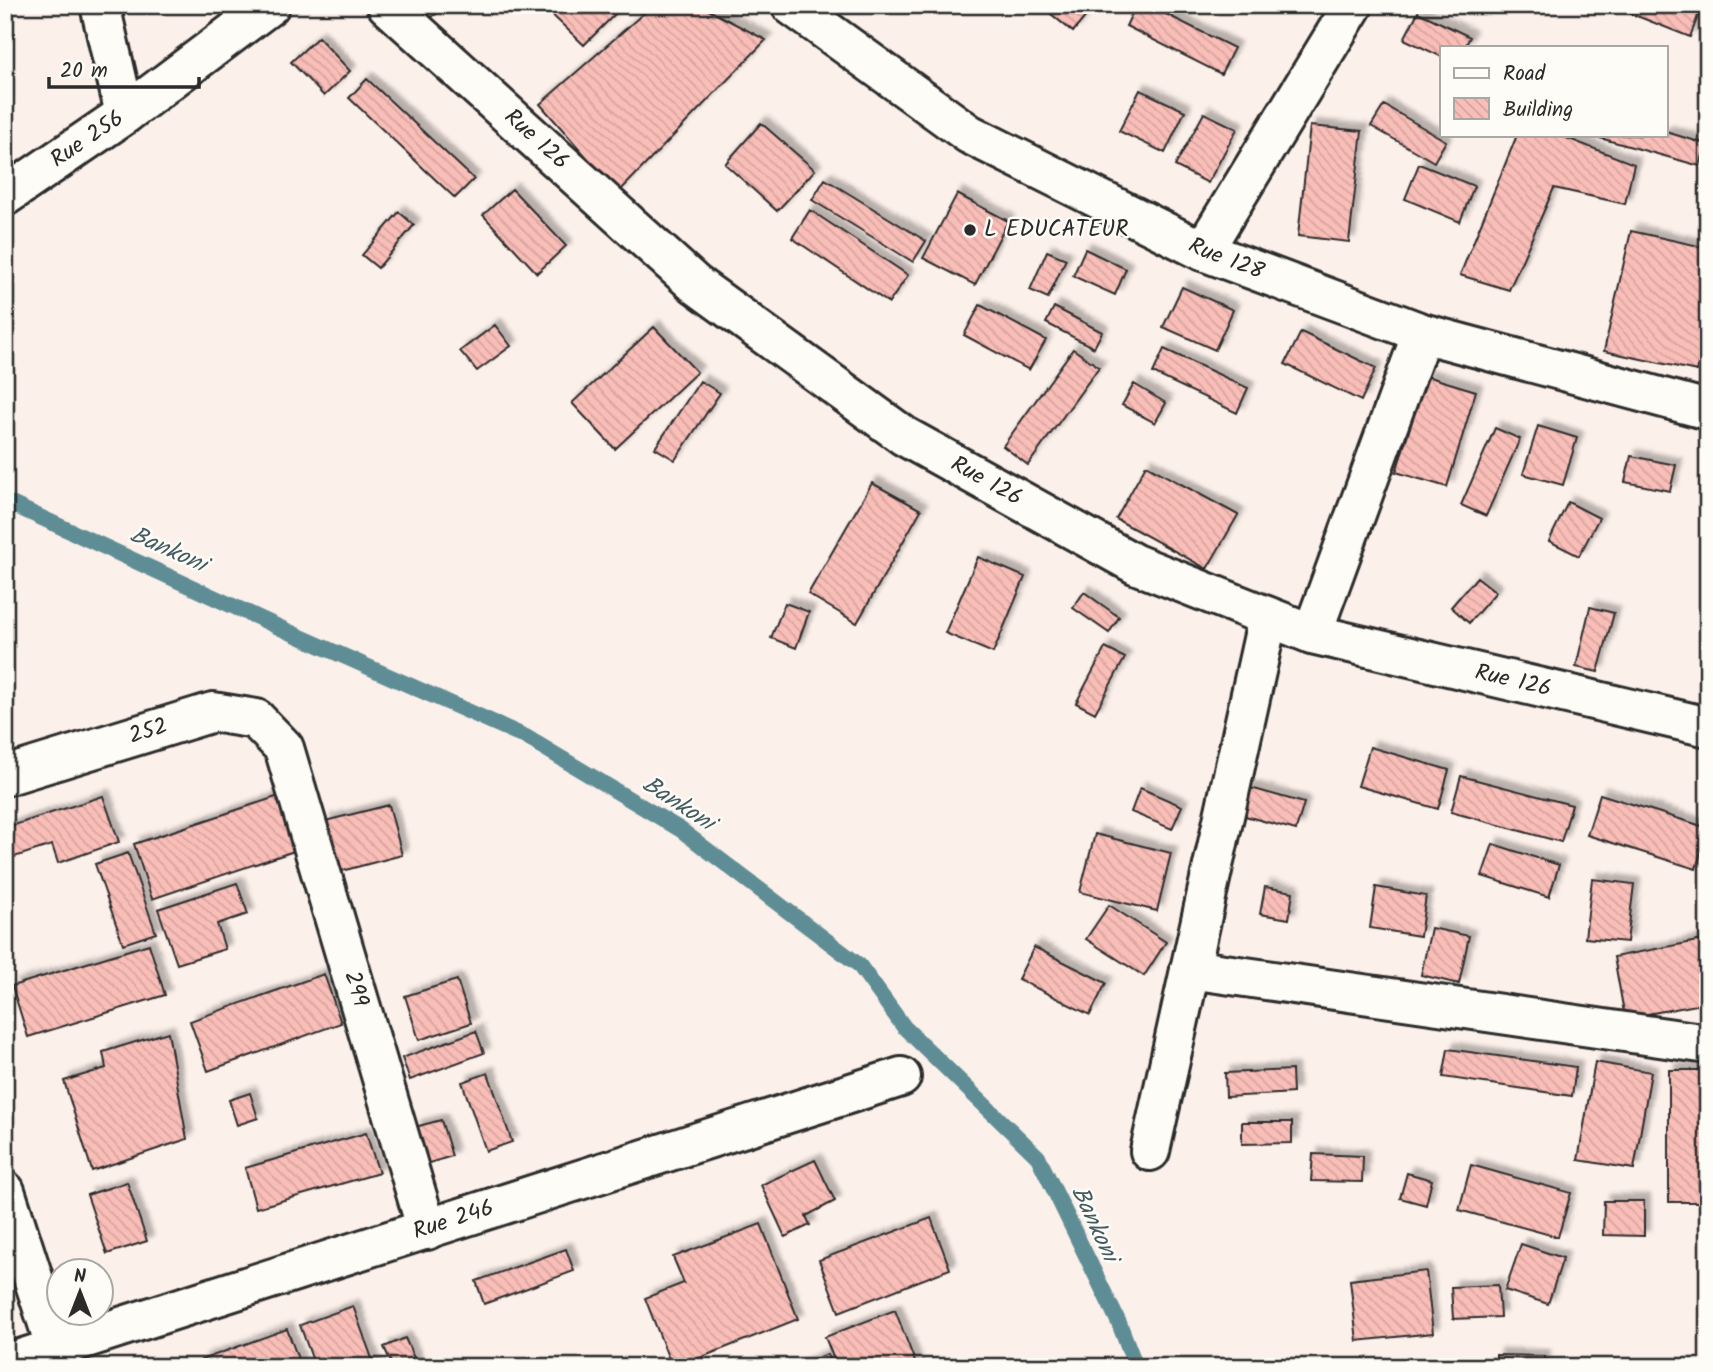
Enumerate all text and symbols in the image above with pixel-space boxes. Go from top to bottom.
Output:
scale bar [49,46,200,90]
legend [1440,46,1668,136]
text: 20 m [60,55,108,88]
text: Road [1503,58,1546,91]
text: Building [1503,94,1573,127]
street label: Rue 256 [43,101,132,178]
street label: Rue 126 [495,101,577,179]
place label: L EDUCATEUR [984,212,1129,248]
marker: L EDUCATEUR [962,222,978,238]
street label: Rue 128 [1182,228,1269,290]
street label: Rue 126 [944,447,1029,516]
water label: Bankoni [124,516,217,586]
street label: Rue 126 [1471,655,1555,708]
street label: 252 [124,709,172,755]
water label: Bankoni [634,766,727,845]
street label: 299 [333,967,378,1011]
water label: Bankoni [1059,1180,1131,1273]
street label: Rue 246 [409,1191,499,1250]
north arrow [46,1256,116,1326]
text: N [74,1262,86,1292]

